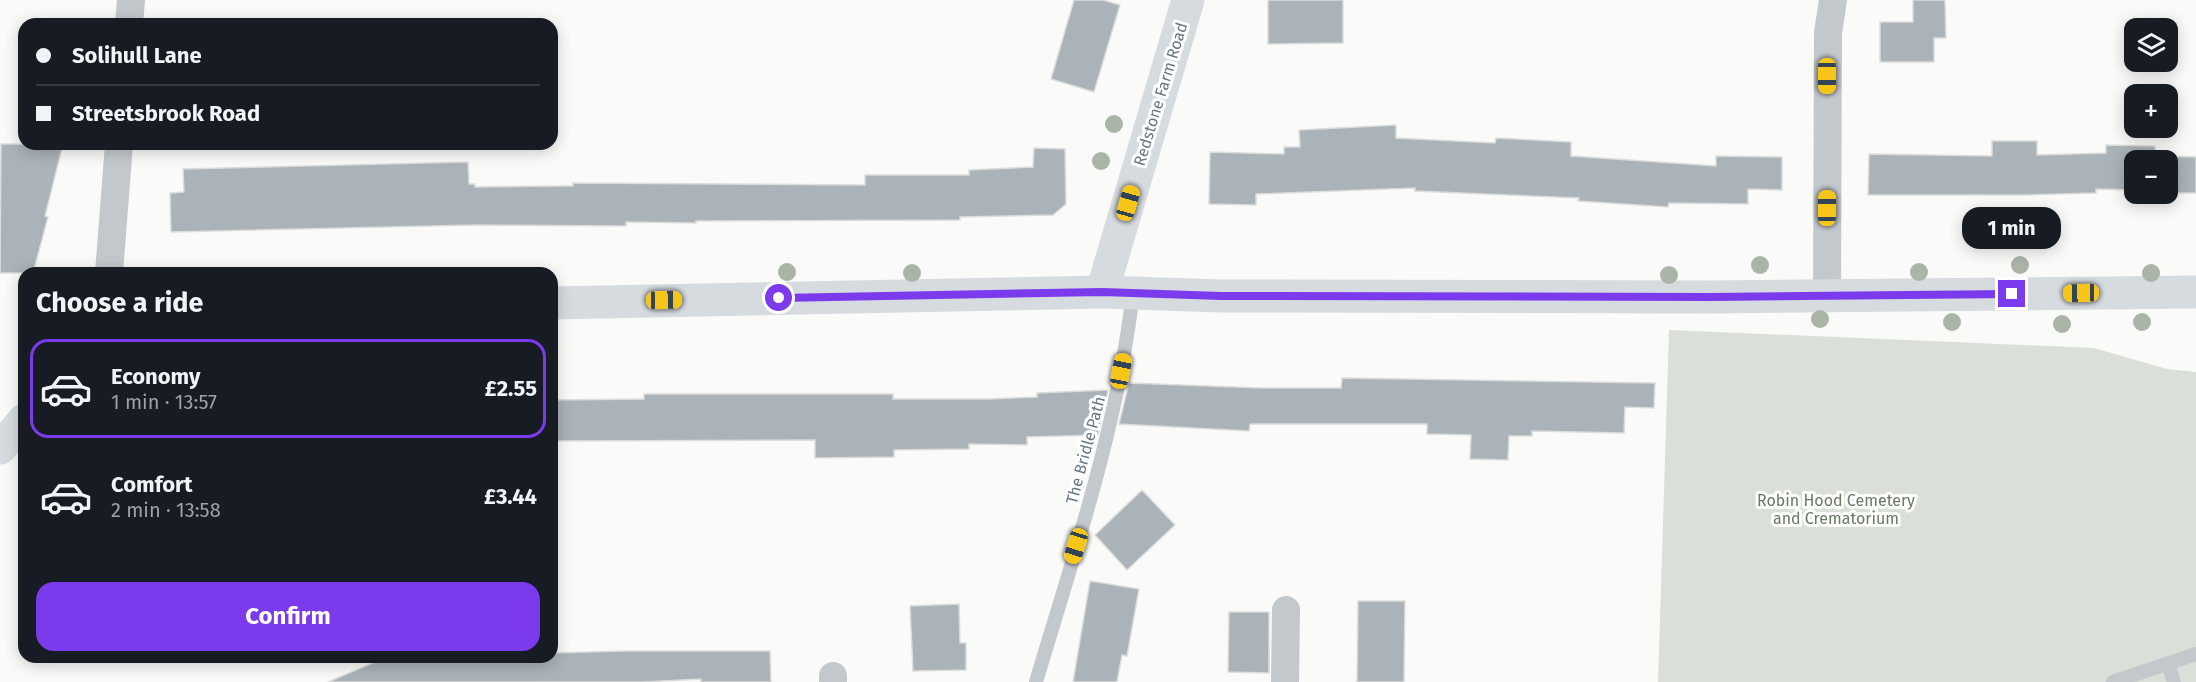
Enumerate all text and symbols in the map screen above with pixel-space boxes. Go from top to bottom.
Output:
map controls [2124,18,2178,204]
button: layers [2124,18,2178,72]
street label: Redstone Farm Road [1130,20,1191,168]
text: Solihull Lane [72,42,202,69]
car [1818,58,1836,94]
button: + [2124,84,2178,138]
text: Streetsbrook Road [72,100,260,127]
button: − [2124,150,2178,204]
car [1114,183,1142,223]
car [1818,190,1836,226]
callout: 1 min [1962,207,2062,249]
text: 1 min [1987,216,2036,240]
route end [1998,280,2025,307]
route start [765,284,792,311]
car [2063,284,2099,302]
text: Choose a ride [36,287,203,319]
car [646,291,682,309]
car [1109,352,1133,390]
icon: car [39,362,93,416]
text: Economy [111,363,200,390]
text: £2.55 [485,375,537,402]
text: 1 min · 13:57 [111,390,217,414]
street label: The Bridle Path [1062,394,1109,506]
icon: car [39,470,93,524]
text: Comfort [111,471,192,498]
text: £3.44 [484,483,537,510]
park label: Robin Hood Cemetery and Crematorium [1757,491,1915,528]
text: 2 min · 13:58 [111,498,221,522]
car [1062,526,1090,566]
button: Confirm [36,582,540,651]

